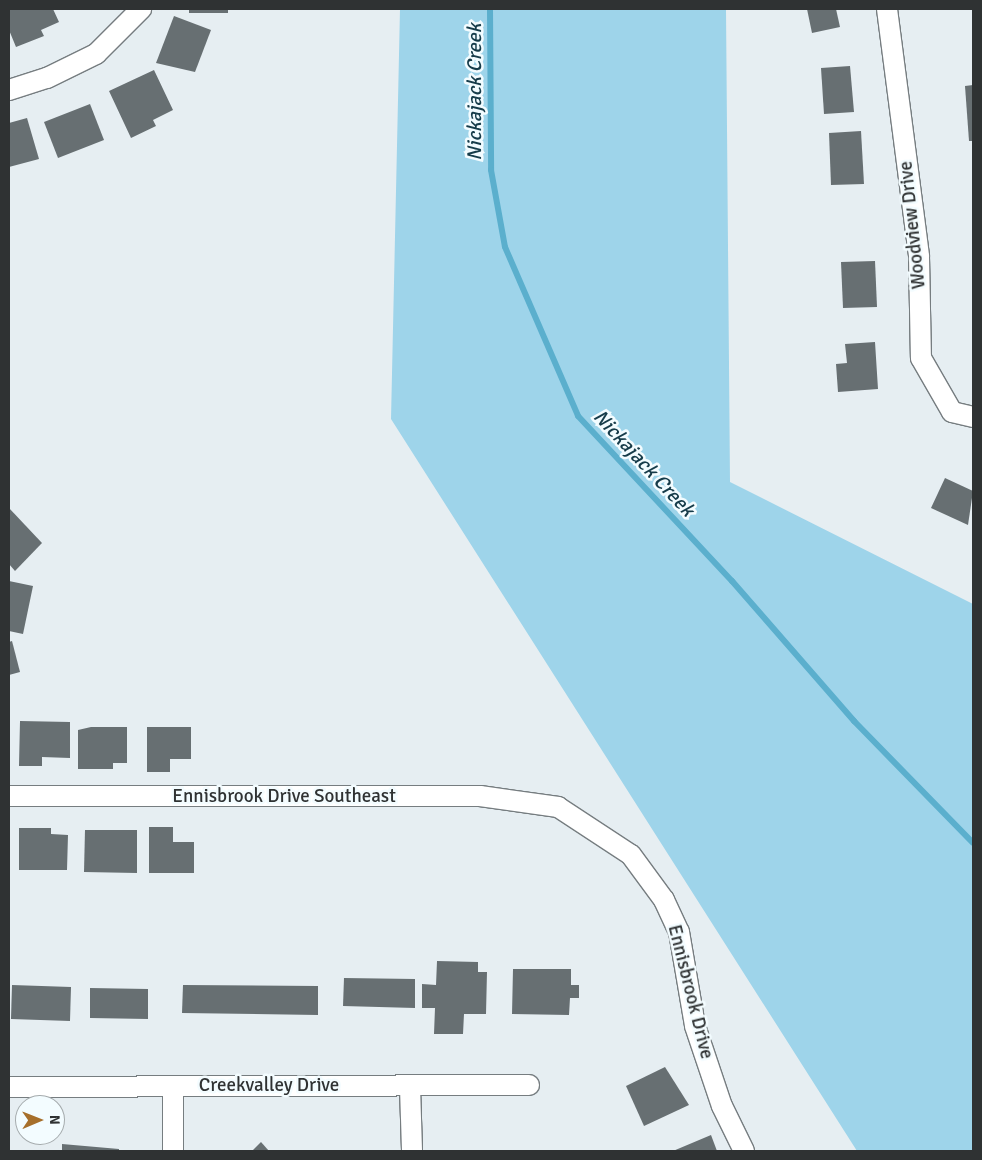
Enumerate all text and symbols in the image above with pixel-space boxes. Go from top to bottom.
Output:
water label: Nickajack Creek [462,23,486,161]
street label: Woodview Drive [895,160,931,290]
water label: Nickajack Creek [588,405,700,521]
street label: Ennisbrook Drive Southeast [172,786,396,808]
street label: Ennisbrook Drive [662,923,718,1061]
street label: Creekvalley Drive [199,1075,339,1097]
north arrow [15,1095,65,1145]
text: N [46,1115,63,1125]

